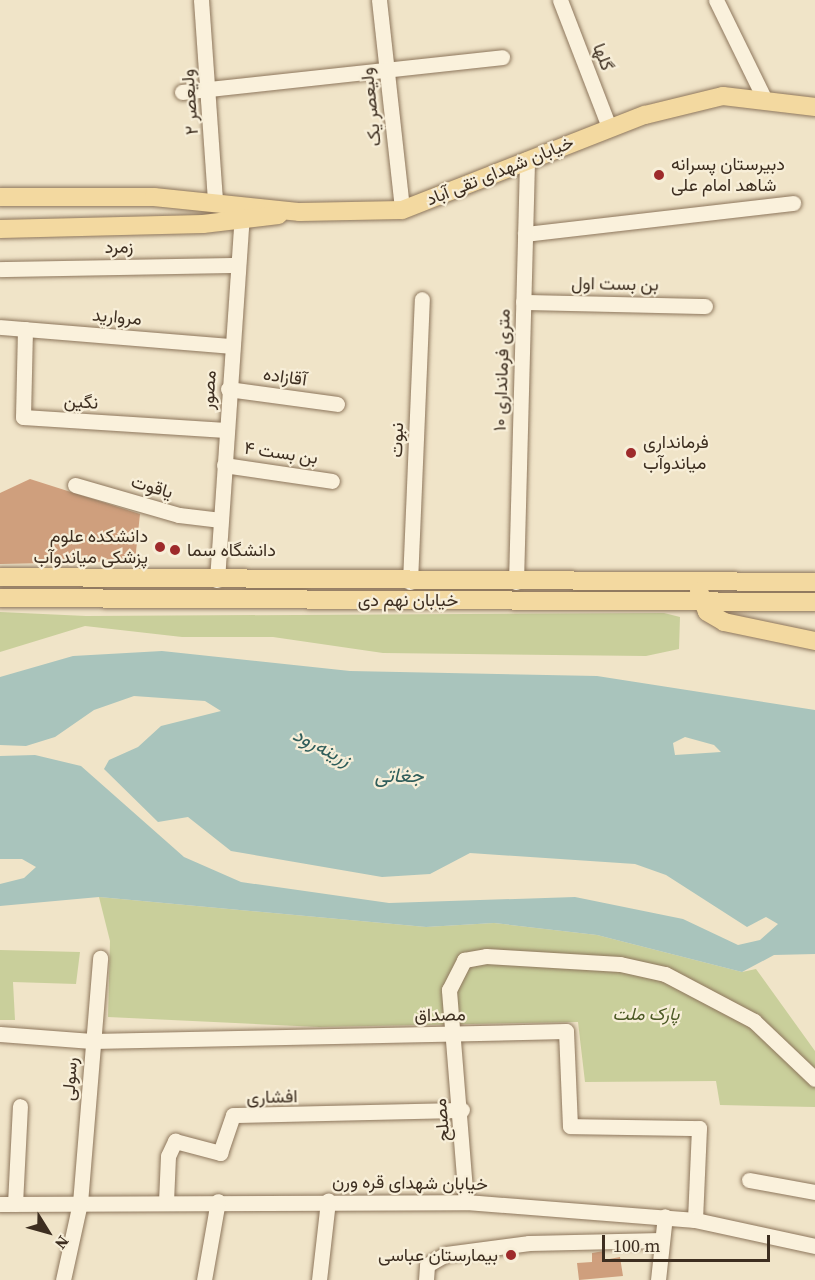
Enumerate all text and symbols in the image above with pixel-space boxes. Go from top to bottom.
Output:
street label: گلها [588,40,618,74]
street label: ولیعصر یک [356,66,386,148]
street label: ولیعصر ۲ [177,68,203,136]
street label: خیابان شهدای تقی آباد [423,132,577,210]
place label: دبیرستان پسرانه شاهد امام علی [671,154,785,196]
marker: دبیرستان پسرانه شاهد امام علی [652,168,666,182]
street label: زمرد [105,236,133,258]
street label: بن بست اول [571,272,659,296]
street label: مروارید [91,304,143,330]
street label: ۱۰ متری فرمانداری [489,308,515,432]
street label: آقازاده [262,363,308,391]
street label: مصور [197,370,221,410]
street label: نگین [63,390,99,414]
street label: نبوت [386,422,408,458]
place label: فرمانداری میاندوآب [643,432,709,474]
street label: بن بست ۴ [243,437,319,469]
marker: فرمانداری میاندوآب [624,446,638,460]
street label: یاقوت [129,471,175,503]
place label: دانشکده علوم پزشکی میاندوآب [34,526,148,568]
place label: دانشگاه سما [187,539,276,561]
marker: دانشکده علوم پزشکی میاندوآب [153,540,167,554]
marker: دانشگاه سما [168,543,182,557]
street label: خیابان نهم دی [358,589,458,611]
water label: زرینه‌رود [289,722,355,772]
water label: جغاتی [374,763,424,787]
park label: پارک ملت [613,1003,679,1025]
street label: مصداق [414,1004,466,1026]
street label: رسولی [58,1056,82,1102]
street label: افشاری [246,1086,298,1108]
street label: مصلح [429,1098,455,1142]
street label: خیابان شهدای قره ورن [332,1171,488,1195]
north arrow [18,1202,78,1262]
scale bar [605,1223,773,1261]
text: N [50,1232,75,1254]
text: 100 m [613,1233,660,1258]
place label: بیمارستان عباسی [378,1244,498,1266]
marker: بیمارستان عباسی [502,1246,520,1264]

